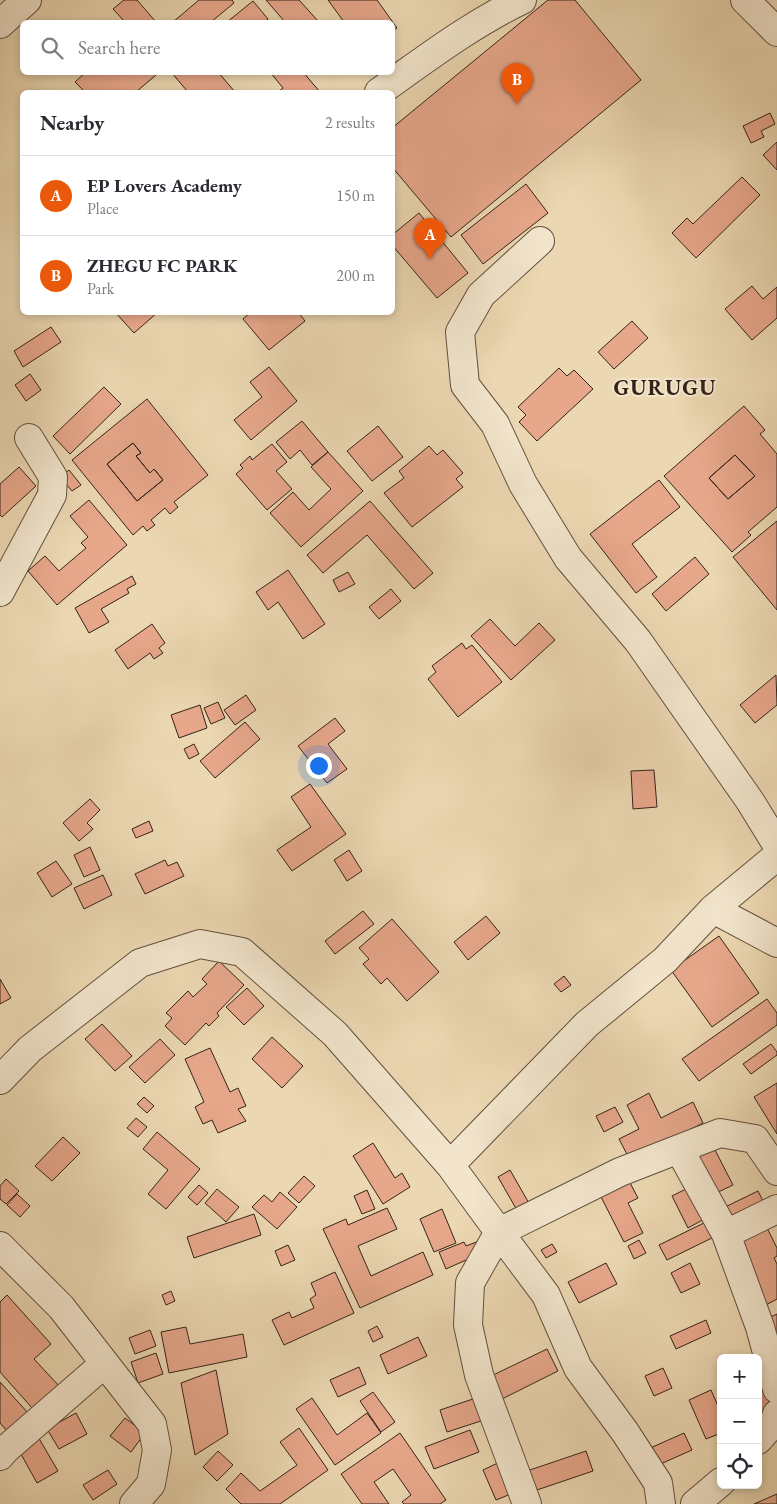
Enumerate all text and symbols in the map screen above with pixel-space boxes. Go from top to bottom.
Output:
search box [20,20,395,75]
icon: search [38,34,66,62]
text: Search here [78,35,160,60]
pin: B [501,63,533,104]
text: Nearby [40,109,104,136]
text: 2 results [325,112,375,133]
text: EP Lovers Academy [87,173,242,198]
text: A [50,185,62,206]
text: 150 m [336,185,375,206]
text: Place [87,198,119,219]
pin: A [414,218,446,259]
text: ZHEGU FC PARK [87,253,238,278]
text: B [51,265,61,286]
text: 200 m [336,265,375,286]
text: Park [87,278,114,299]
district label: GURUGU [613,373,717,402]
your location [306,753,332,779]
map controls [717,1354,762,1489]
button: + [717,1354,762,1399]
button: − [717,1399,762,1444]
button: locate [717,1444,762,1489]

